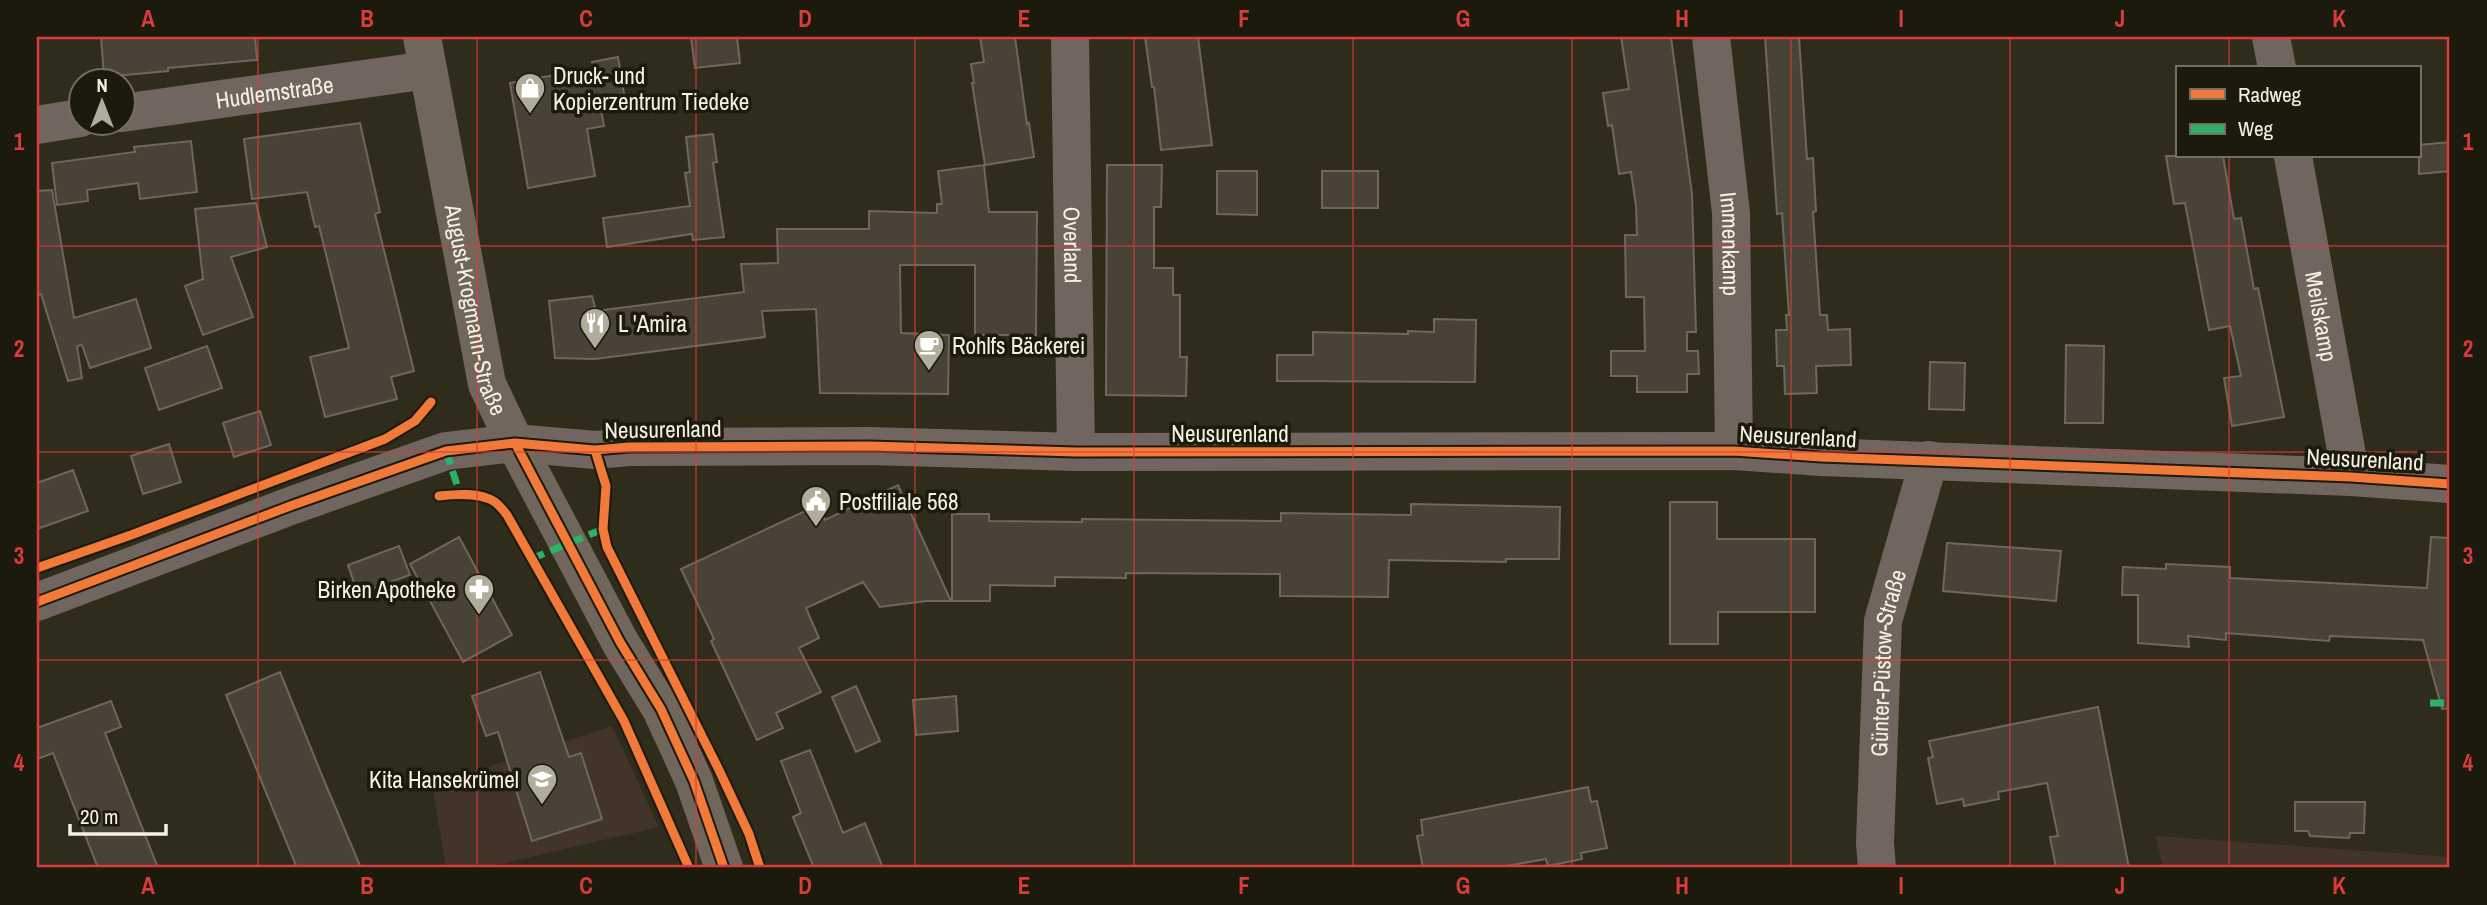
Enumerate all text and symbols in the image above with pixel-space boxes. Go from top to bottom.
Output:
text: A [141,3,155,34]
text: B [360,3,374,34]
text: C [579,3,593,34]
text: D [798,3,812,34]
text: E [1018,3,1030,34]
text: F [1238,3,1250,34]
text: G [1456,3,1470,34]
text: H [1675,3,1689,34]
text: I [1898,3,1904,34]
text: J [2115,3,2125,34]
text: K [2332,3,2346,34]
place label: Druck- und Kopierzentrum Tiedeke [553,60,749,117]
north arrow [66,66,136,136]
legend [2176,66,2420,158]
street label: Hudlemstraße [214,68,335,115]
shop icon: Druck- und Kopierzentrum Tiedeke [513,71,547,115]
text: N [96,72,108,98]
text: Radweg [2238,80,2302,109]
text: Weg [2238,114,2274,143]
text: 1 [14,126,25,157]
text: 1 [2463,126,2474,157]
street label: Immenkamp [1713,190,1748,296]
street label: August-Krogmann-Straße [438,201,515,420]
street label: Overland [1057,206,1089,283]
street label: Meilskamp [2299,269,2345,364]
restaurant icon: L 'Amira [578,306,612,350]
place label: L 'Amira [618,308,687,339]
cafe icon: Rohlfs Bäckerei [912,328,946,372]
place label: Rohlfs Bäckerei [952,330,1085,361]
text: 2 [14,333,24,364]
text: 2 [2463,333,2473,364]
street label: Neusurenland [604,412,722,446]
street label: Neusurenland [1739,417,1857,455]
street label: Neusurenland [1171,418,1289,449]
street label: Neusurenland [2306,440,2424,478]
public building icon: Postfiliale 568 [799,484,833,528]
place label: Postfiliale 568 [839,486,959,517]
text: 3 [14,540,24,571]
text: 3 [2463,540,2473,571]
street label: Günter-Püstow-Straße [1863,566,1913,757]
pharmacy icon: Birken Apotheke [462,572,496,616]
place label: Birken Apotheke [318,574,456,605]
text: 4 [14,747,25,778]
text: 4 [2463,747,2474,778]
school or university icon: Kita Hansekrümel [525,762,559,806]
place label: Kita Hansekrümel [369,764,519,795]
scale bar [70,793,166,837]
text: 20 m [80,802,118,831]
text: A [141,870,155,901]
text: B [360,870,374,901]
text: C [579,870,593,901]
text: D [798,870,812,901]
text: E [1018,870,1030,901]
text: F [1238,870,1250,901]
text: G [1456,870,1470,901]
text: H [1675,870,1689,901]
text: I [1898,870,1904,901]
text: J [2115,870,2125,901]
text: K [2332,870,2346,901]

